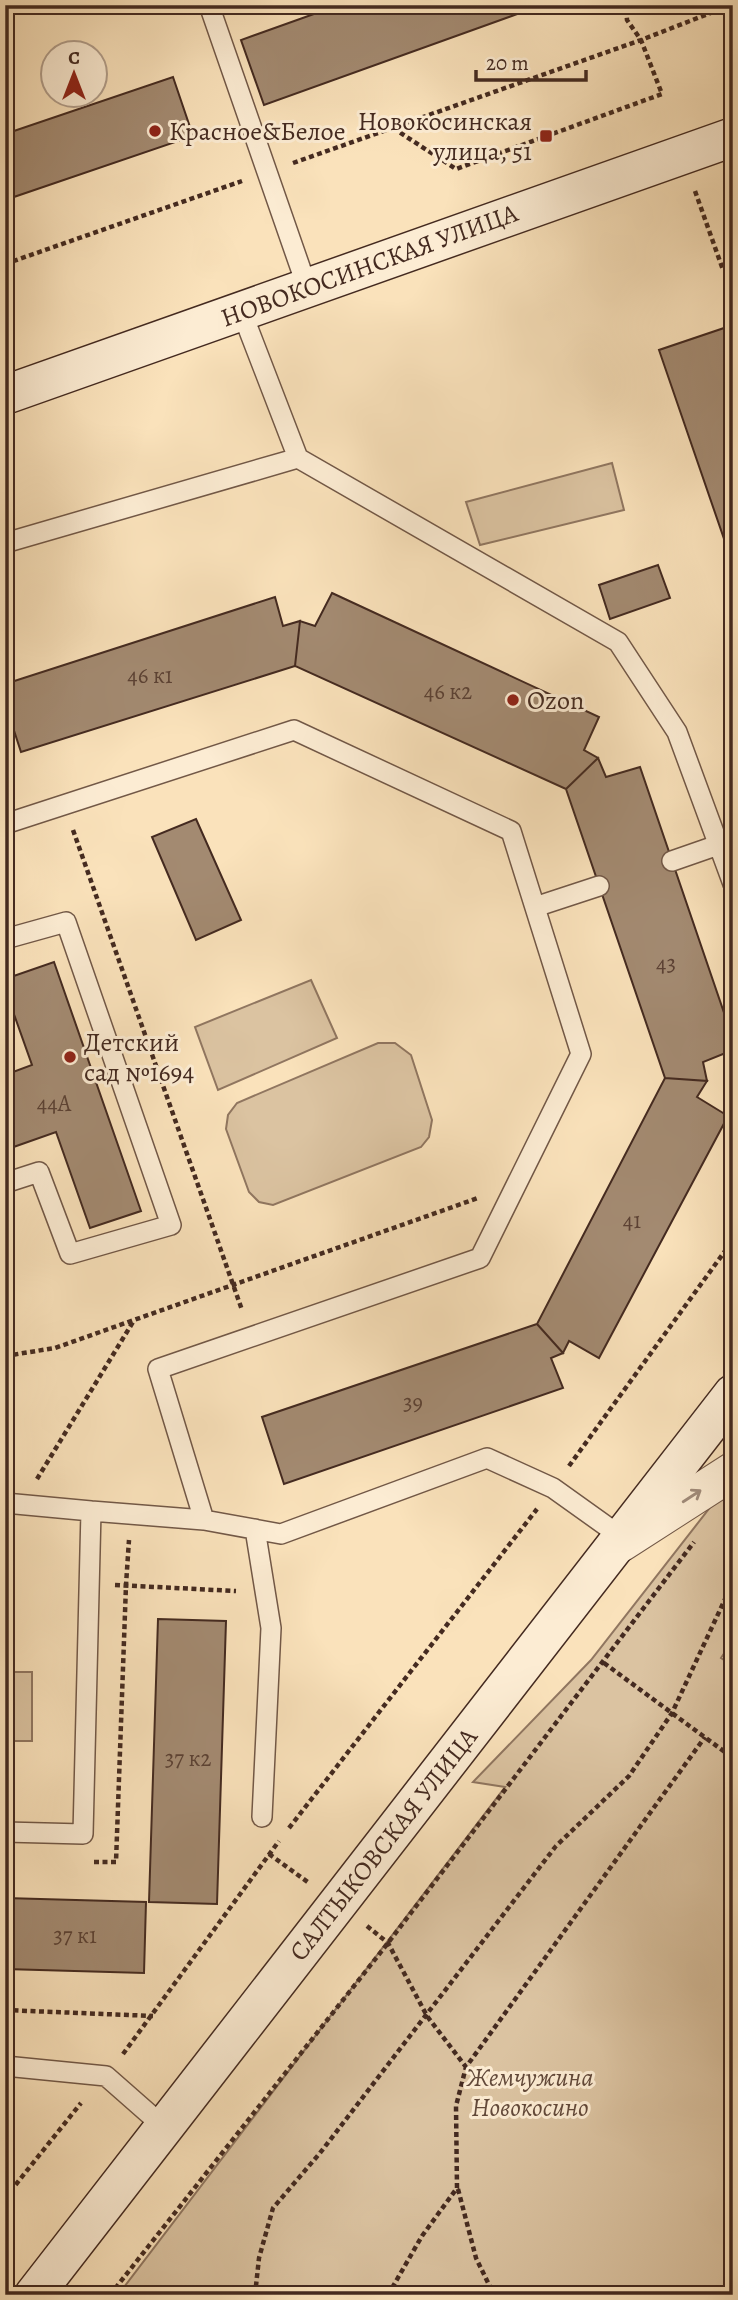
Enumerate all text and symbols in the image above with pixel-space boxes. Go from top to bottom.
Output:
north arrow [38,38,108,108]
scale bar [476,38,586,82]
text: С [68,45,80,71]
text: 20 m [486,49,529,77]
place label: Новокосинская улица, 51 [358,104,532,169]
place label: Красное&Белое [169,114,346,149]
marker: Красное&Белое [147,123,163,139]
marker: Новокосинская улица, 51 [538,128,554,144]
street label: НОВОКОСИНСКАЯ УЛИЦА [216,195,523,336]
house number: 46 к1 [127,660,173,691]
house number: 46 к2 [424,676,472,707]
place label: Ozon [527,683,584,718]
marker: Ozon [505,692,521,708]
house number: 43 [656,948,676,979]
place label: Детский сад №1694 [84,1025,194,1090]
marker: Детский сад №1694 [62,1049,78,1065]
house number: 44А [37,1088,72,1119]
house number: 41 [623,1205,641,1236]
house number: 39 [403,1387,423,1418]
one-way arrow [682,1489,701,1504]
street label: САЛТЫКОВСКАЯ УЛИЦА [281,1720,486,1968]
house number: 37 к2 [165,1743,211,1774]
house number: 37 к1 [53,1920,97,1951]
park label: Жемчужина Новокосино [466,2060,593,2125]

